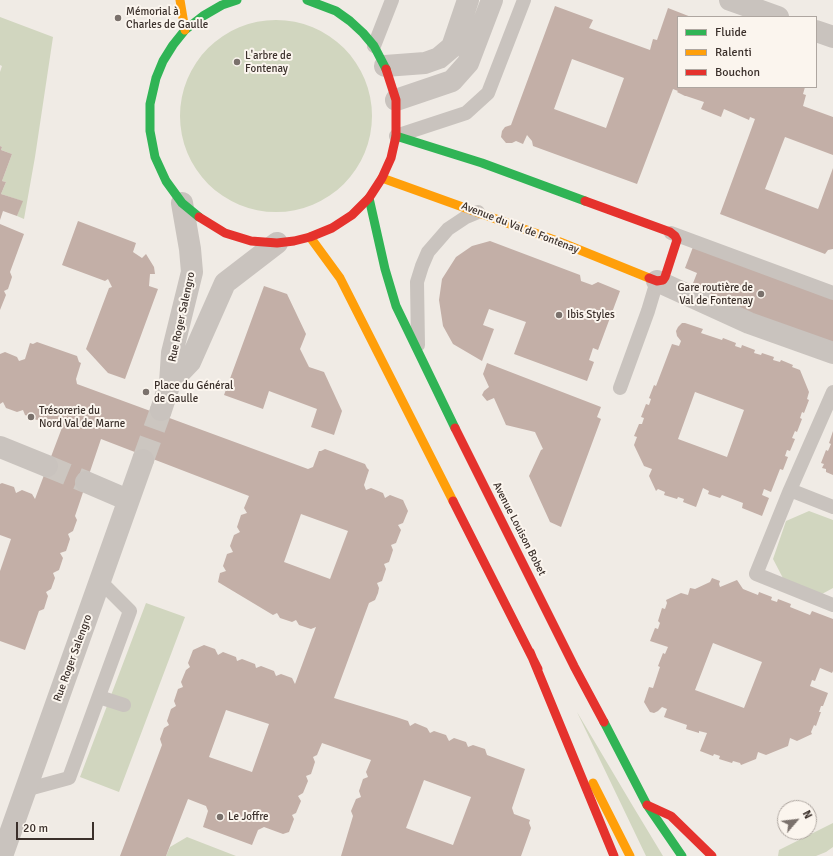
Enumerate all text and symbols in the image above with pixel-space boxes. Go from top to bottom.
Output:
place label: Mémorial à Charles de Gaulle [126,5,208,31]
marker: Mémorial à Charles de Gaulle [113,13,123,23]
legend [677,16,817,88]
text: Fluide [715,25,747,40]
text: Ralenti [715,45,752,60]
place label: L'arbre de Fontenay [245,49,291,75]
marker: L'arbre de Fontenay [232,57,242,67]
text: Bouchon [715,65,760,80]
street label: Avenue du Val de Fontenay [459,199,581,257]
street label: Rue Roger Salengro [166,271,198,363]
place label: Gare routière de Val de Fontenay [677,281,753,307]
marker: Gare routière de Val de Fontenay [756,289,766,299]
place label: Ibis Styles [567,308,615,322]
marker: Ibis Styles [554,310,564,320]
place label: Place du Général de Gaulle [154,379,233,405]
marker: Place du Général de Gaulle [141,387,151,397]
place label: Trésorerie du Nord Val de Marne [39,404,125,430]
marker: Trésorerie du Nord Val de Marne [26,412,36,422]
street label: Avenue Louison Bobet [490,480,548,578]
street label: Rue Roger Salengro [51,613,95,703]
north arrow [777,800,817,840]
text: N [800,808,815,821]
place label: Le Joffre [228,810,269,824]
marker: Le Joffre [215,812,225,822]
scale bar [18,814,96,840]
text: 20 m [23,821,48,836]

